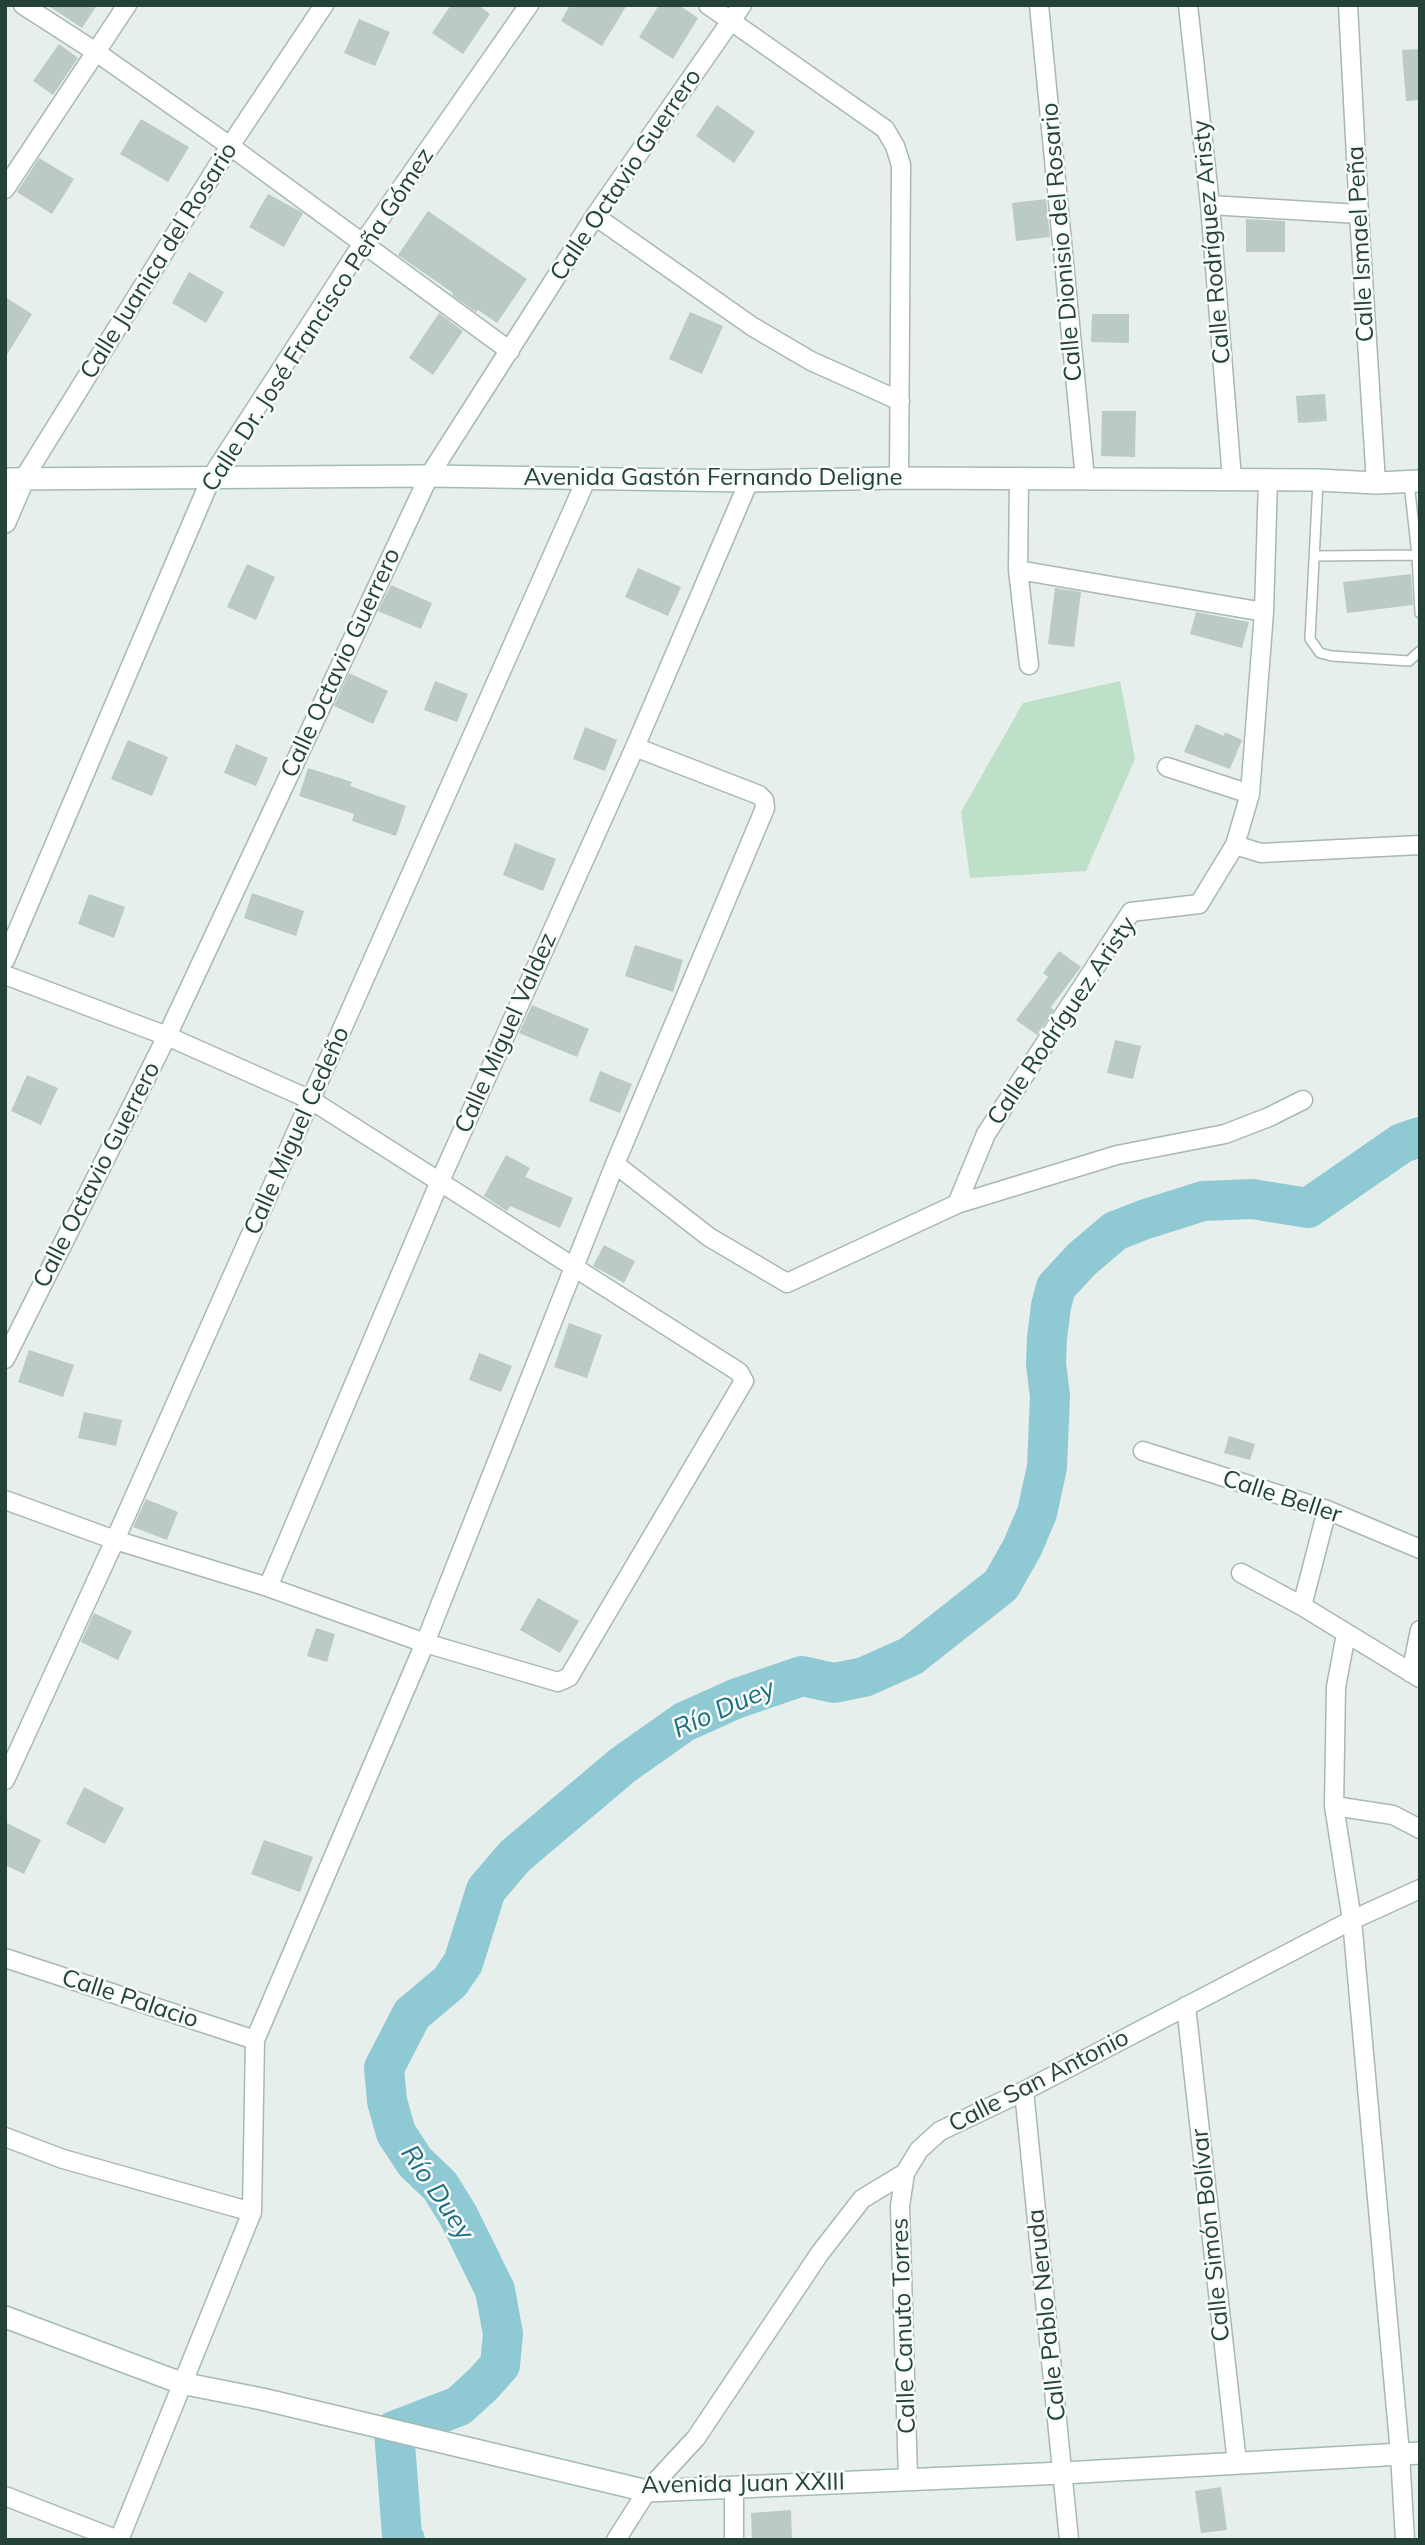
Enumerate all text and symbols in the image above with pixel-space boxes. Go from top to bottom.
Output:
street label: Calle Octavio Guerrero [544,63,708,287]
street label: Calle Dionisio del Rosario [1035,101,1089,383]
street label: Calle Rodríguez Aristy [1187,119,1237,365]
street label: Calle Juanica del Rosario [74,137,244,385]
street label: Calle Dr. José Francisco Peña Gómez [196,143,440,497]
street label: Calle Ismael Peña [1341,145,1381,343]
street label: Avenida Gastón Fernando Deligne [523,464,903,492]
street label: Calle Octavio Guerrero [275,544,407,782]
street label: Calle Rodríguez Aristy [982,911,1142,1131]
street label: Calle Miguel Valdez [449,928,563,1138]
street label: Calle Miguel Cedeño [238,1023,356,1239]
street label: Calle Octavio Guerrero [27,1057,167,1293]
street label: Calle Beller [1219,1464,1345,1530]
water label: Río Duey [668,1673,780,1745]
street label: Calle Palacio [58,1963,202,2035]
street label: Calle San Antonio [944,2023,1134,2139]
street label: Calle Simón Bolívar [1185,2127,1237,2343]
water label: Río Duey [394,2140,480,2246]
street label: Calle Pablo Neruda [1022,2208,1072,2422]
street label: Calle Canuto Torres [886,2217,922,2435]
street label: Avenida Juan XXIII [641,2468,845,2500]

